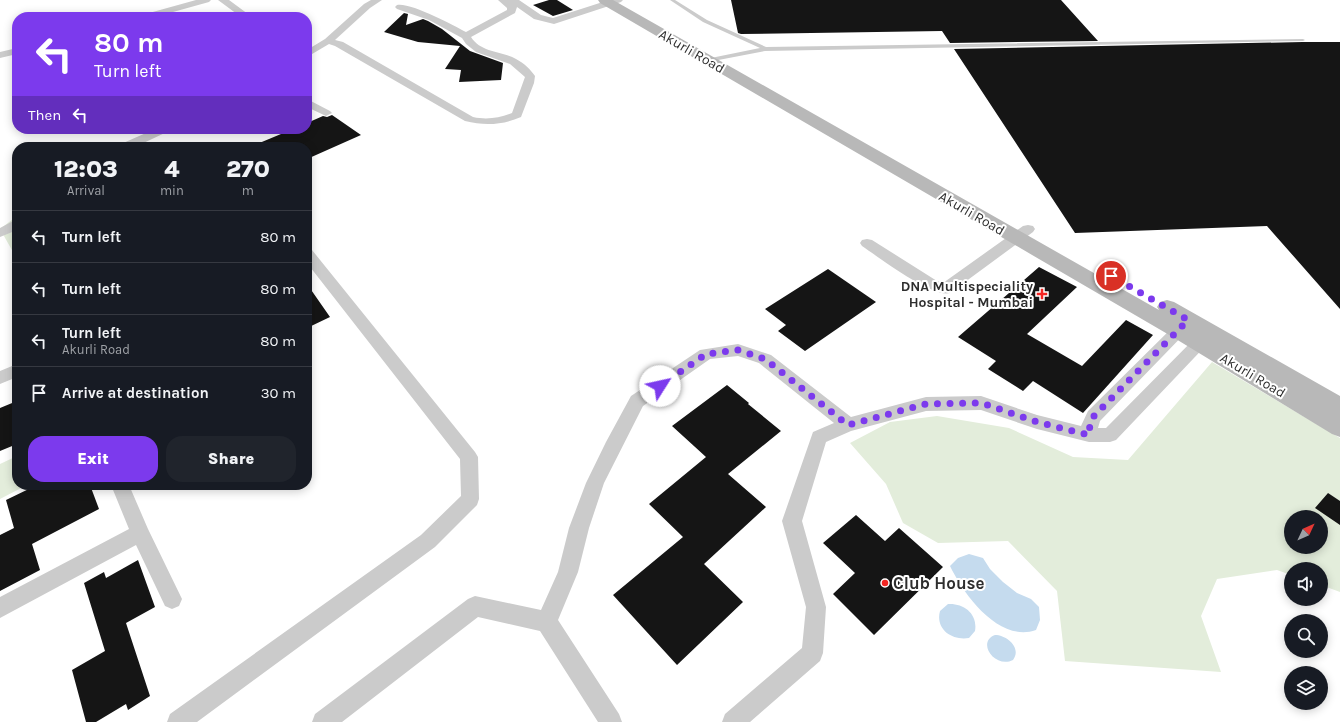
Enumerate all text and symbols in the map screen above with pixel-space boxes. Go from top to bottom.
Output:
text: 80 m [94,26,163,59]
street label: Akurli Road [656,26,728,77]
icon: left [28,28,80,80]
text: Turn left [94,60,162,82]
icon: left [69,104,91,126]
text: Then [28,106,61,124]
text: 12:03 [54,155,118,183]
text: 4 [164,155,179,183]
text: 270 [226,155,270,183]
text: Arrival [67,183,105,198]
text: min [160,183,184,198]
text: m [242,183,254,198]
street label: Akurli Road [936,188,1008,239]
icon: left [28,226,50,248]
text: Turn left [62,228,121,246]
text: 80 m [260,228,296,246]
pin [1094,259,1128,293]
icon: arrive [1100,265,1122,287]
icon: left [28,278,50,300]
place label: DNA Multispeciality Hospital - Mumbai [901,278,1033,311]
text: Turn left [62,280,121,298]
text: 80 m [260,280,296,298]
marker: DNA Multispeciality Hospital - Mumbai [1036,288,1048,300]
text: Turn left [62,324,121,342]
icon: left [28,330,50,352]
text: 80 m [260,332,296,350]
text: Akurli Road [62,342,130,357]
street label: Akurli Road [1217,349,1288,402]
position arrow [639,365,681,407]
icon: arrive [28,382,50,404]
text: Arrive at destination [62,384,209,402]
text: 30 m [261,384,296,402]
button: Exit [28,436,158,482]
button: Share [166,436,296,482]
north arrow [1284,510,1328,554]
map controls [1284,510,1328,710]
button: sound [1284,562,1328,606]
place label: Club House [893,573,985,593]
marker: Club House [880,578,890,588]
button: search [1284,614,1328,658]
button: layers [1284,666,1328,710]

